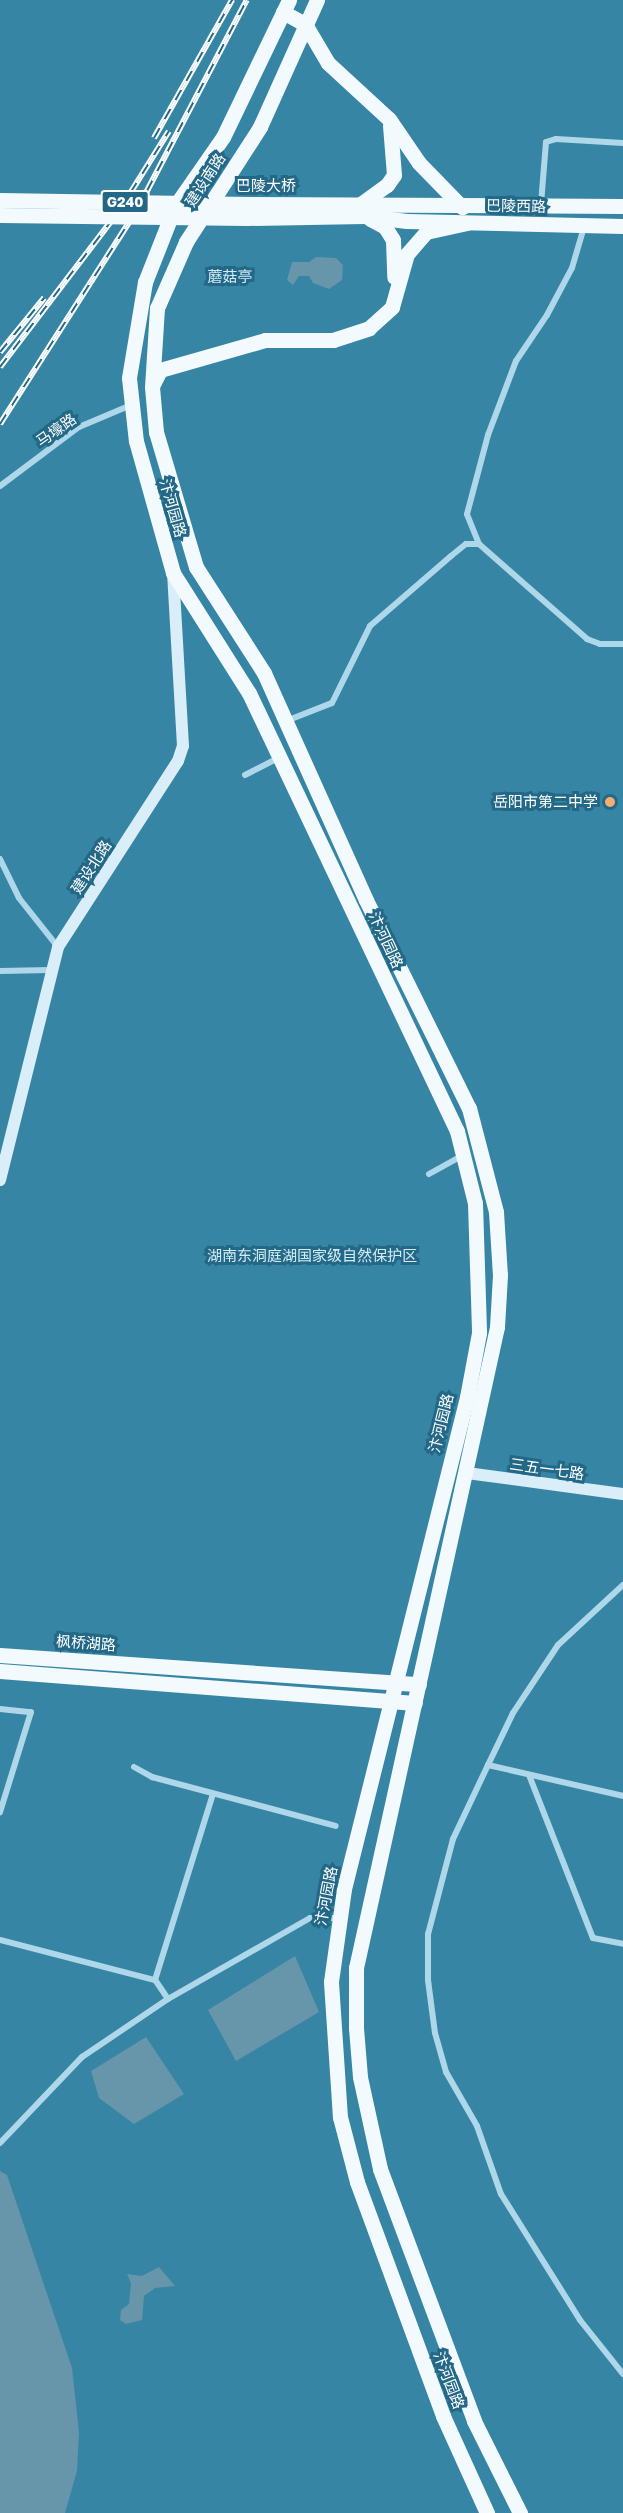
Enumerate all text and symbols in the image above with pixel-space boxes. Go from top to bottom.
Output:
street label: 建设南路 [181,150,229,210]
street label: 巴陵大桥 [236,177,296,195]
road number: G240 [100,191,150,213]
street label: 巴陵西路 [486,196,546,216]
park label: 蘑菇亭 [208,268,252,286]
street label: 马壕路 [32,410,80,450]
street label: 汴河园路 [156,477,190,539]
place label: 岳阳市第二中学 [493,793,598,811]
marker: 岳阳市第二中学 [603,795,617,809]
street label: 建设北路 [67,837,115,897]
street label: 汴河园路 [365,909,407,971]
park label: 湖南东洞庭湖国家级自然保护区 [207,1247,417,1265]
street label: 汴河园路 [425,1392,457,1454]
street label: 三五一七路 [509,1455,585,1483]
street label: 枫桥湖路 [55,1632,117,1654]
street label: 汴河园路 [311,1865,341,1927]
street label: 汴河园路 [430,2349,468,2411]

